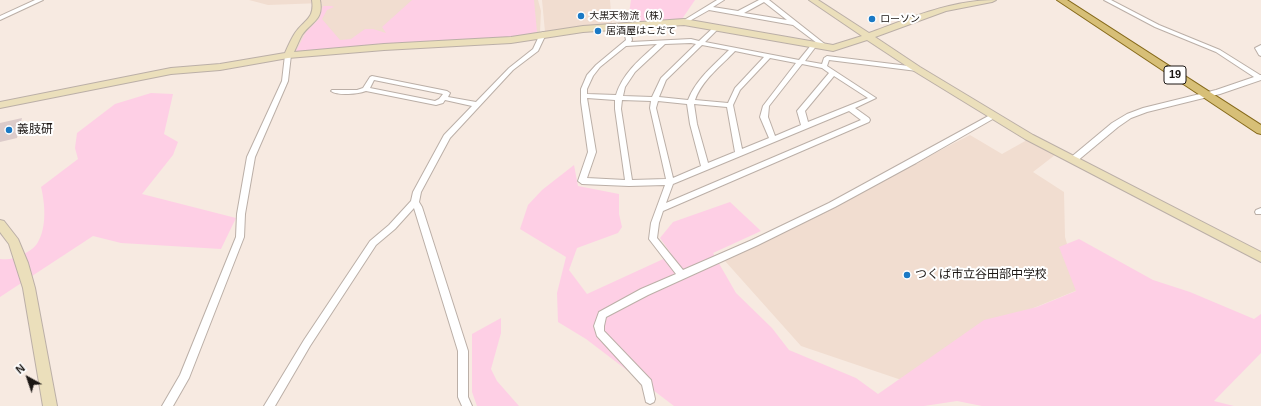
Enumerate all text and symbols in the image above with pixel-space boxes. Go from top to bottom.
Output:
place label: 大黒天物流（株） [589,10,669,22]
marker: 大黒天物流（株） [576,11,586,21]
place label: ローソン [880,13,920,25]
marker: ローソン [867,14,877,24]
place label: 居酒屋はこだて [606,25,676,37]
marker: 居酒屋はこだて [593,26,603,36]
road number: 19 [1164,66,1186,84]
place label: 義肢研 [17,123,53,137]
marker: 義肢研 [4,125,14,135]
place label: つくば市立谷田部中学校 [915,268,1047,282]
marker: つくば市立谷田部中学校 [902,270,912,280]
north arrow [8,358,48,398]
text: N [13,362,27,376]

